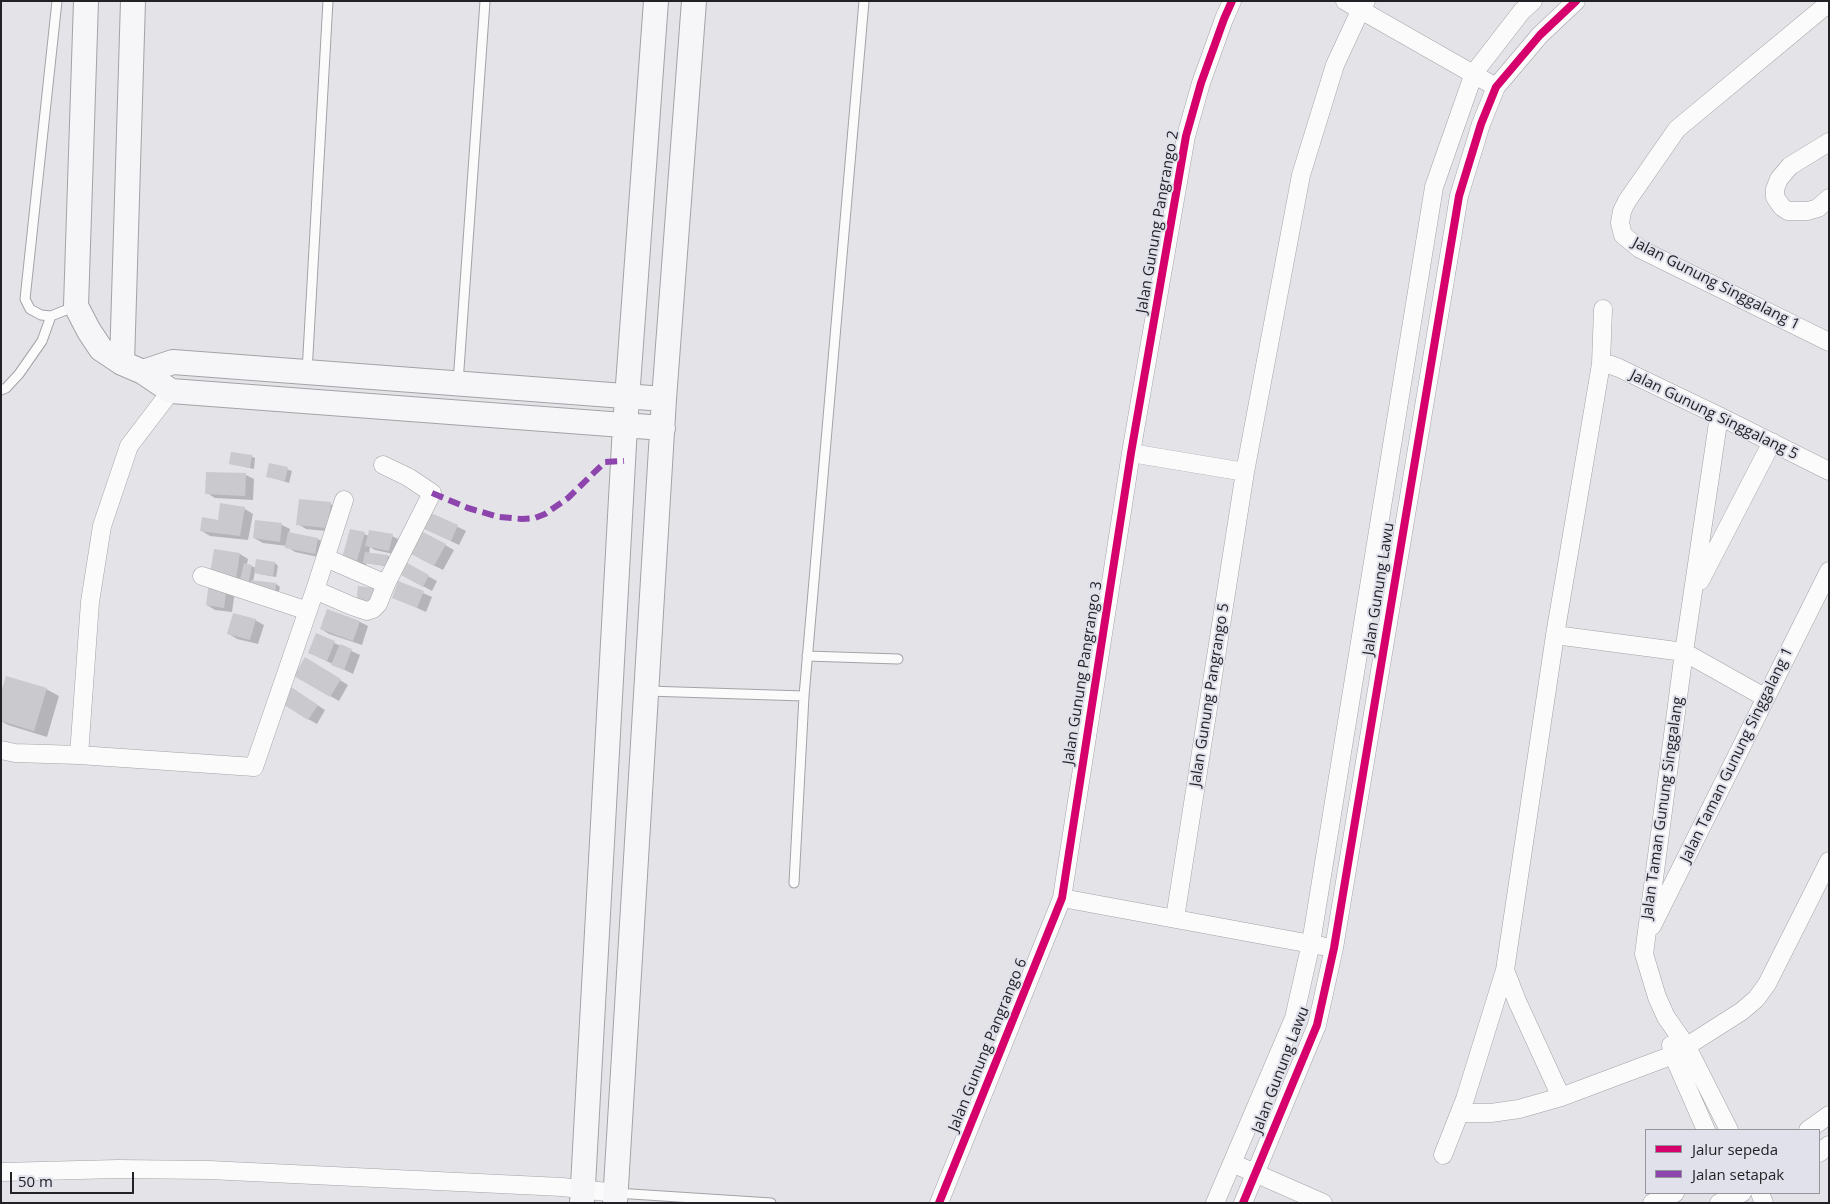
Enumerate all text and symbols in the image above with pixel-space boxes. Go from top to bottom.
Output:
street label: Jalan Gunung Pangrango 2 [1133,129,1183,315]
street label: Jalan Gunung Singgalang 1 [1629,234,1803,334]
street label: Jalan Gunung Singgalang 5 [1627,366,1801,464]
street label: Jalan Gunung Lawu [1360,521,1398,657]
street label: Jalan Gunung Pangrango 3 [1060,580,1106,766]
street label: Jalan Gunung Pangrango 5 [1187,602,1233,788]
street label: Jalan Taman Gunung Singgalang 1 [1677,645,1797,865]
street label: Jalan Taman Gunung Singgalang [1638,696,1688,920]
street label: Jalan Gunung Pangrango 6 [945,956,1031,1134]
street label: Jalan Gunung Lawu [1249,1004,1313,1136]
legend [1645,1129,1820,1194]
text: Jalur sepeda [1692,1139,1778,1159]
scale bar [12,1162,136,1194]
text: Jalan setapak [1692,1164,1784,1184]
text: 50 m [18,1171,53,1191]

